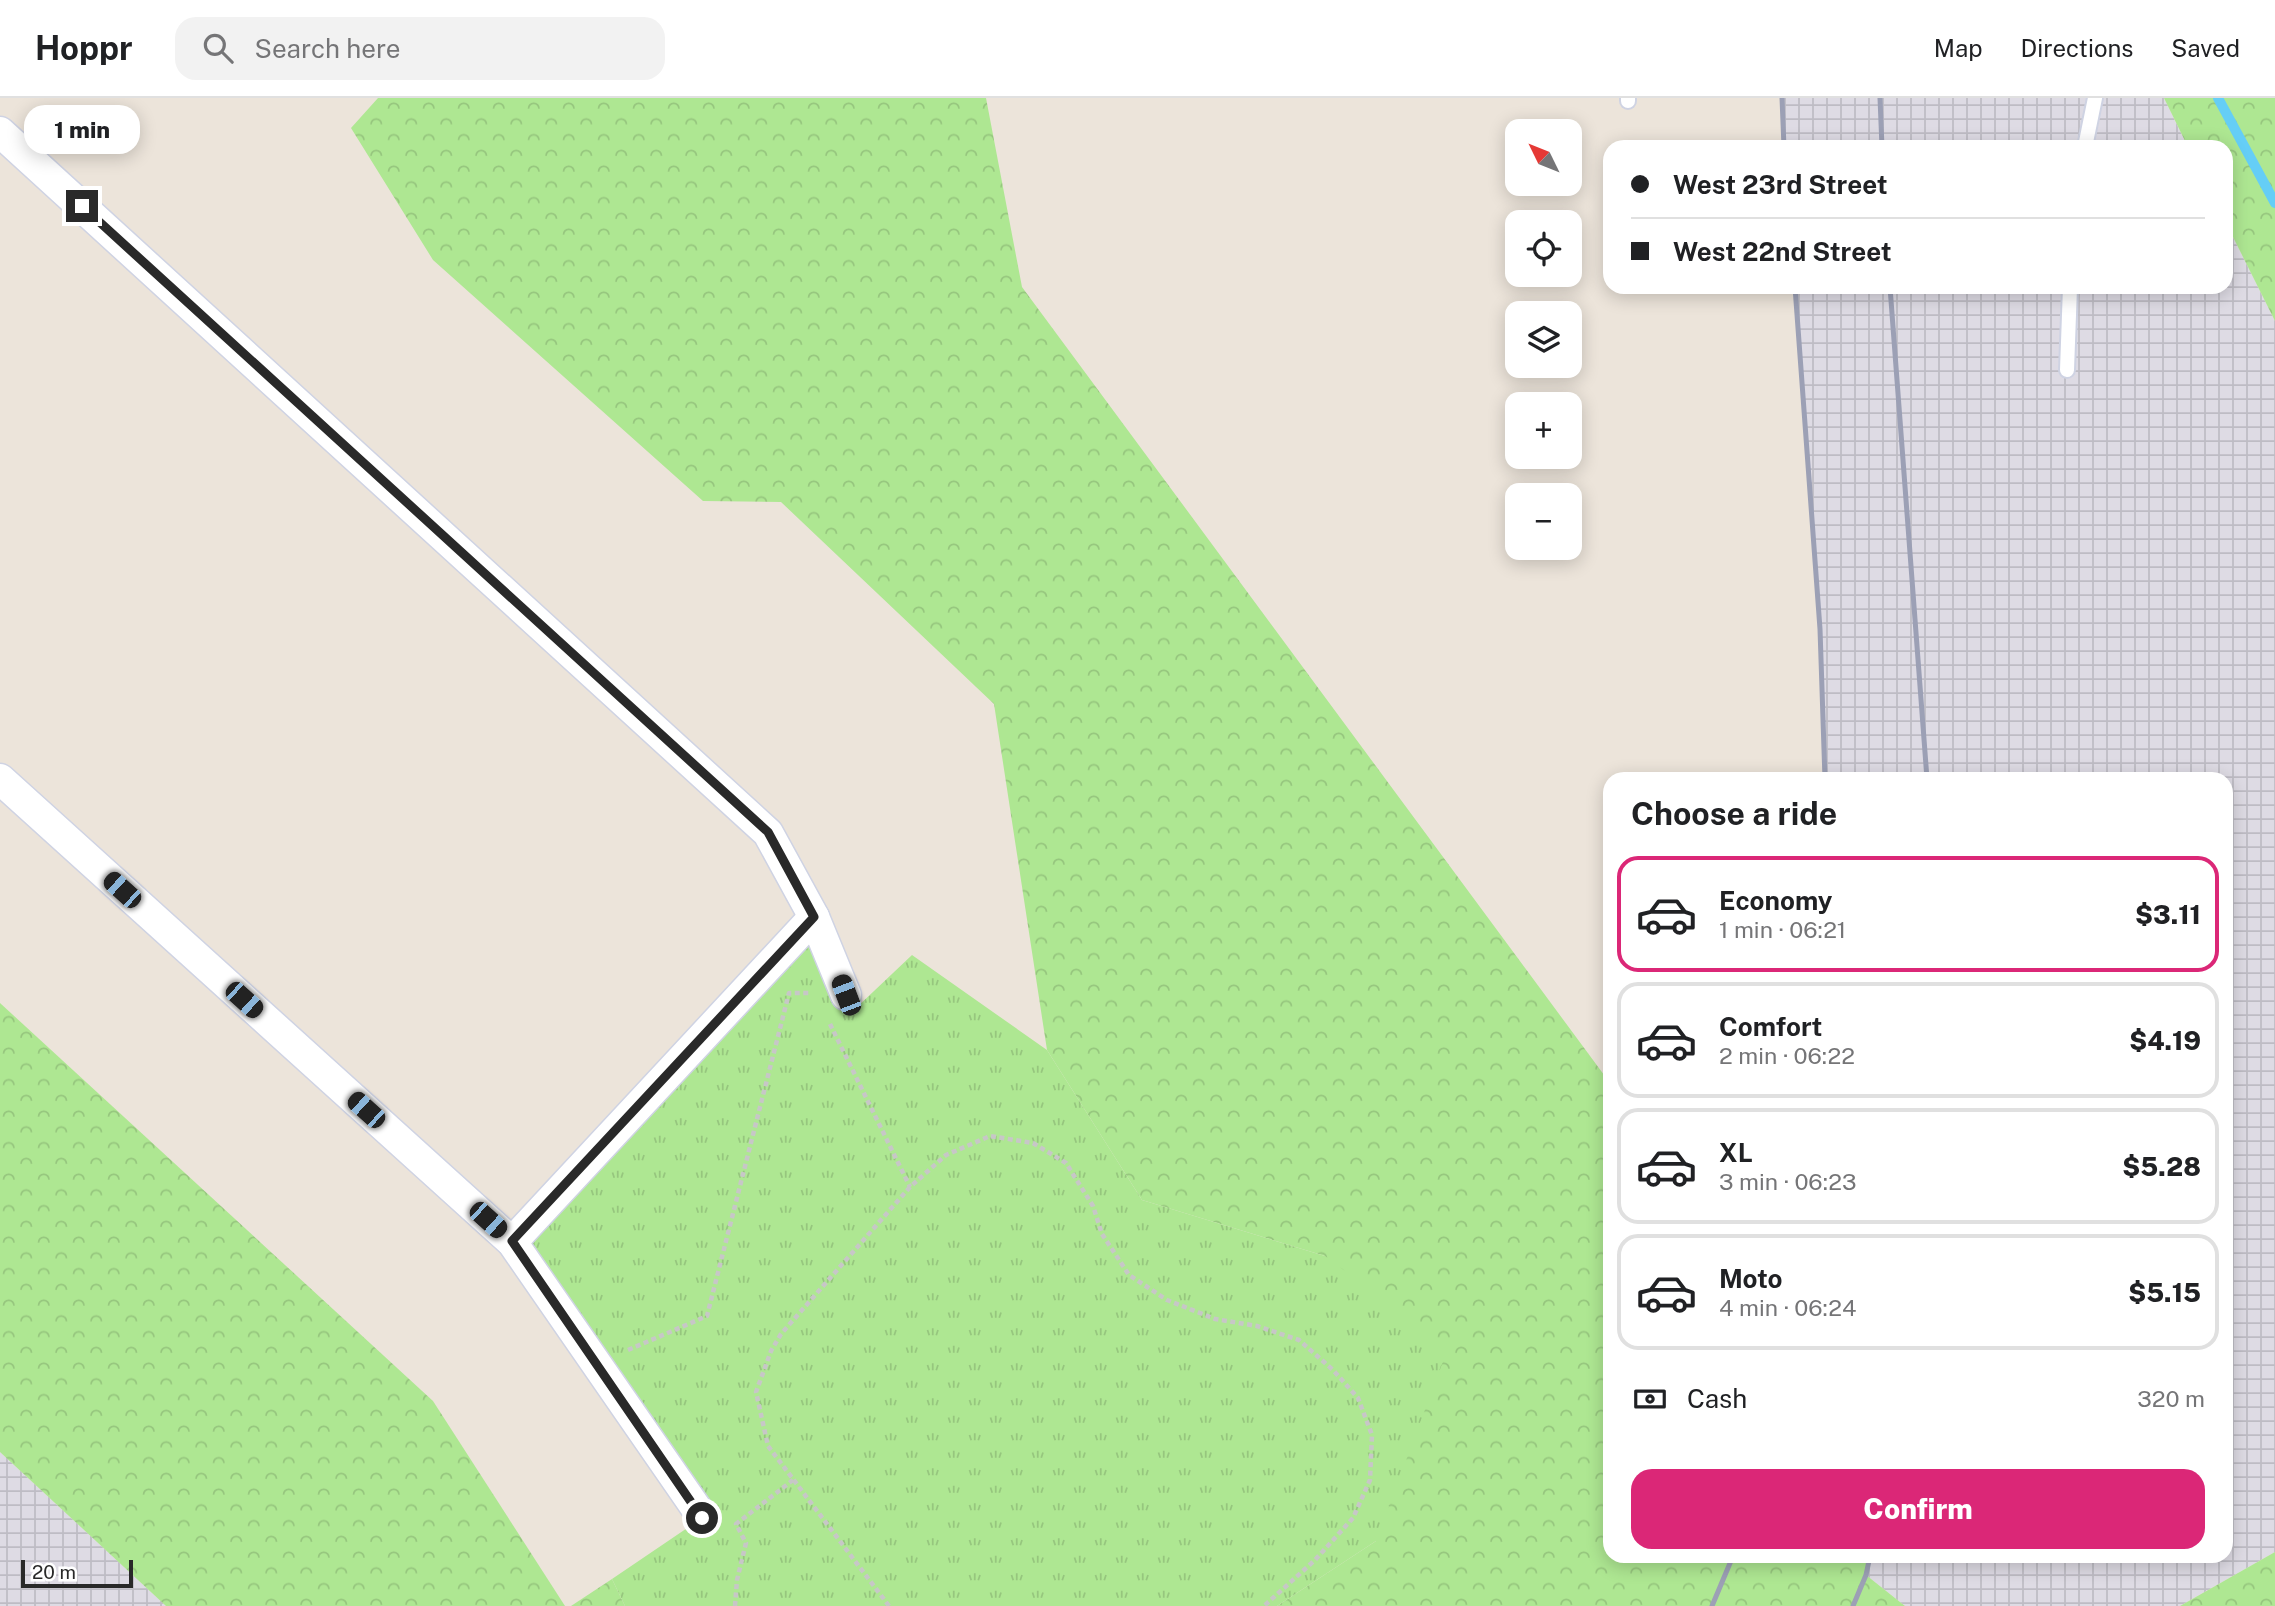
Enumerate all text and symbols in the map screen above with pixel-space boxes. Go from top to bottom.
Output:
search box [175,17,665,80]
text: Hoppr [35,29,133,67]
icon: search [199,29,237,67]
text: Search here [255,33,401,64]
text: Map [1934,34,1983,62]
text: Directions [2021,34,2133,62]
text: Saved [2171,34,2240,62]
callout: 1 min [24,105,140,154]
text: 1 min [54,116,110,143]
north arrow [1505,119,1582,196]
map controls [1505,119,1582,560]
text: West 23rd Street [1673,169,1888,200]
route end [66,190,98,222]
button: locate [1505,210,1582,287]
text: West 22nd Street [1673,236,1892,267]
button: layers [1505,301,1582,378]
button: + [1505,392,1582,469]
button: − [1505,483,1582,560]
text: Choose a ride [1631,795,1837,832]
car [100,868,145,912]
icon: car [1635,883,1698,946]
text: Economy [1719,885,1832,916]
text: $3.11 [2135,899,2201,930]
text: 1 min · 06:21 [1719,916,1846,943]
car [829,972,864,1018]
car [222,978,267,1022]
icon: car [1635,1009,1698,1072]
text: Comfort [1719,1011,1822,1042]
text: $4.19 [2129,1025,2201,1056]
text: 2 min · 06:22 [1719,1042,1855,1069]
car [344,1088,389,1132]
icon: car [1635,1135,1698,1198]
text: XL [1719,1137,1753,1168]
text: $5.28 [2122,1151,2201,1182]
text: 3 min · 06:23 [1719,1168,1856,1195]
car [466,1198,511,1242]
icon: car [1635,1261,1698,1324]
text: Moto [1719,1263,1782,1294]
text: $5.15 [2128,1277,2201,1308]
text: 4 min · 06:24 [1719,1294,1856,1321]
icon: cash [1631,1380,1669,1418]
text: Cash [1687,1383,1747,1414]
text: 320 m [2137,1385,2205,1412]
button: Confirm [1631,1469,2205,1549]
route start [686,1502,718,1534]
scale bar [21,1557,133,1589]
text: 20 m [32,1561,76,1583]

